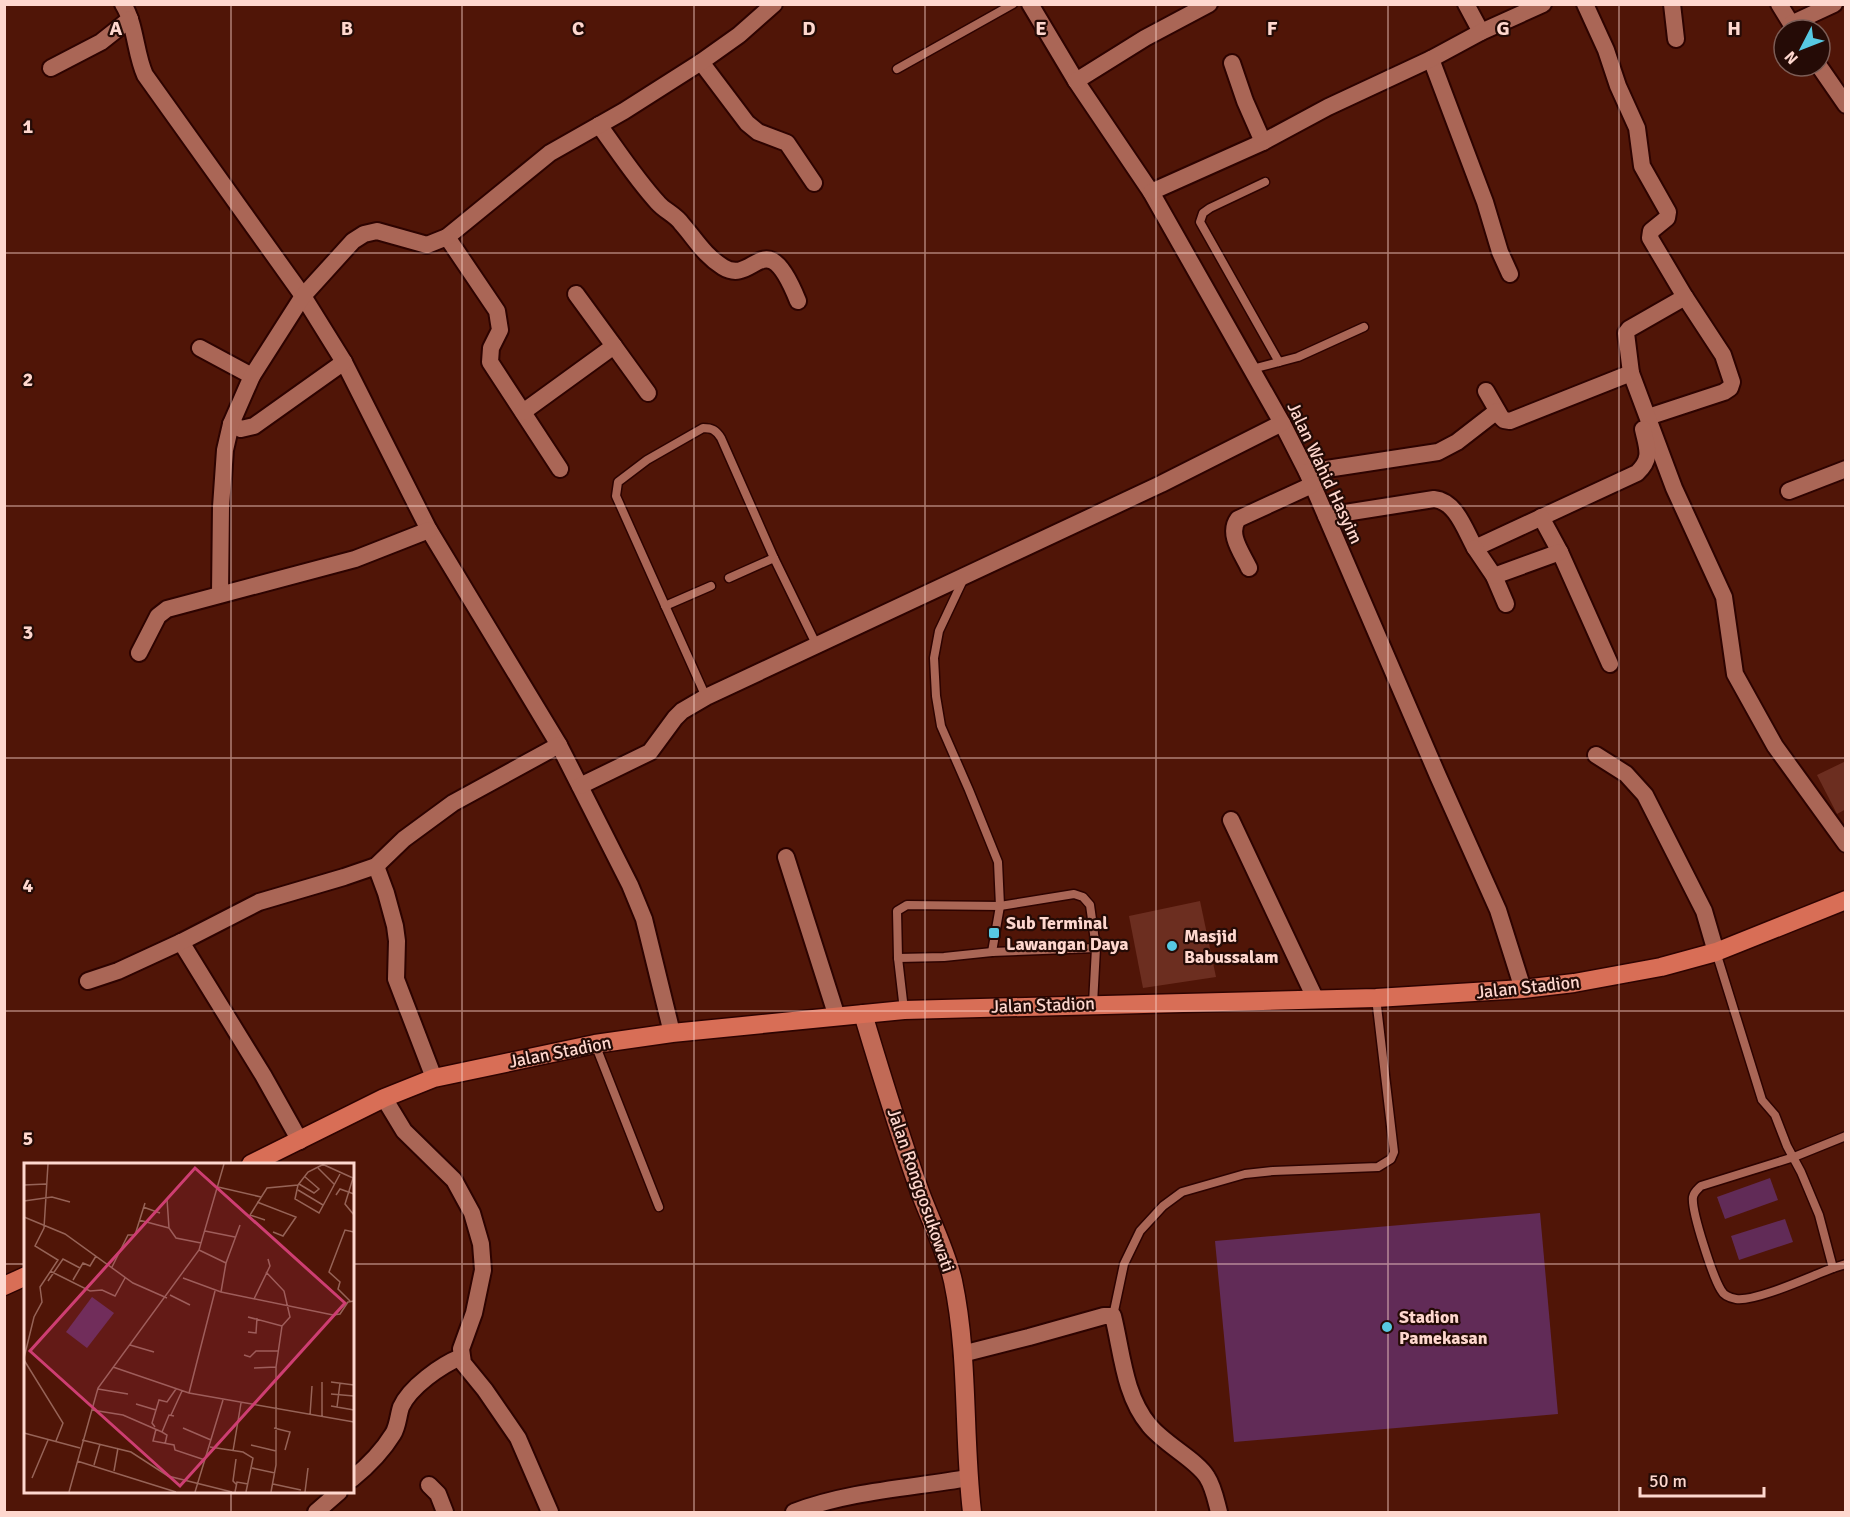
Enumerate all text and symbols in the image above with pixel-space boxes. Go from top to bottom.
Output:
text: A [110,16,123,41]
text: B [341,16,353,41]
text: C [572,16,584,41]
text: D [802,16,816,41]
text: E [1035,16,1047,41]
text: F [1267,16,1278,41]
text: G [1496,16,1510,41]
text: H [1727,16,1741,41]
north arrow [1772,18,1832,78]
text: N [1780,47,1803,68]
text: 1 [23,114,34,139]
text: 2 [23,367,33,392]
street label: Jalan Wahid Hasyim [1283,399,1367,547]
text: 3 [23,620,33,645]
text: 4 [23,873,34,898]
place label: Sub Terminal Lawangan Daya [1006,912,1129,955]
place label: Masjid Babussalam [1184,925,1278,968]
marker: Sub Terminal Lawangan Daya [987,926,1001,940]
marker: Masjid Babussalam [1165,939,1179,953]
street label: Jalan Stadion [1475,971,1581,1003]
street label: Jalan Stadion [991,992,1095,1018]
street label: Jalan Stadion [507,1031,613,1073]
street label: Jalan Ronggosukowati [883,1105,959,1275]
text: 5 [23,1126,33,1151]
inset map [24,1163,354,1493]
place label: Stadion Pamekasan [1399,1306,1488,1349]
marker: Stadion Pamekasan [1380,1320,1394,1334]
scale bar [1640,1460,1764,1498]
text: 50 m [1649,1470,1687,1492]

